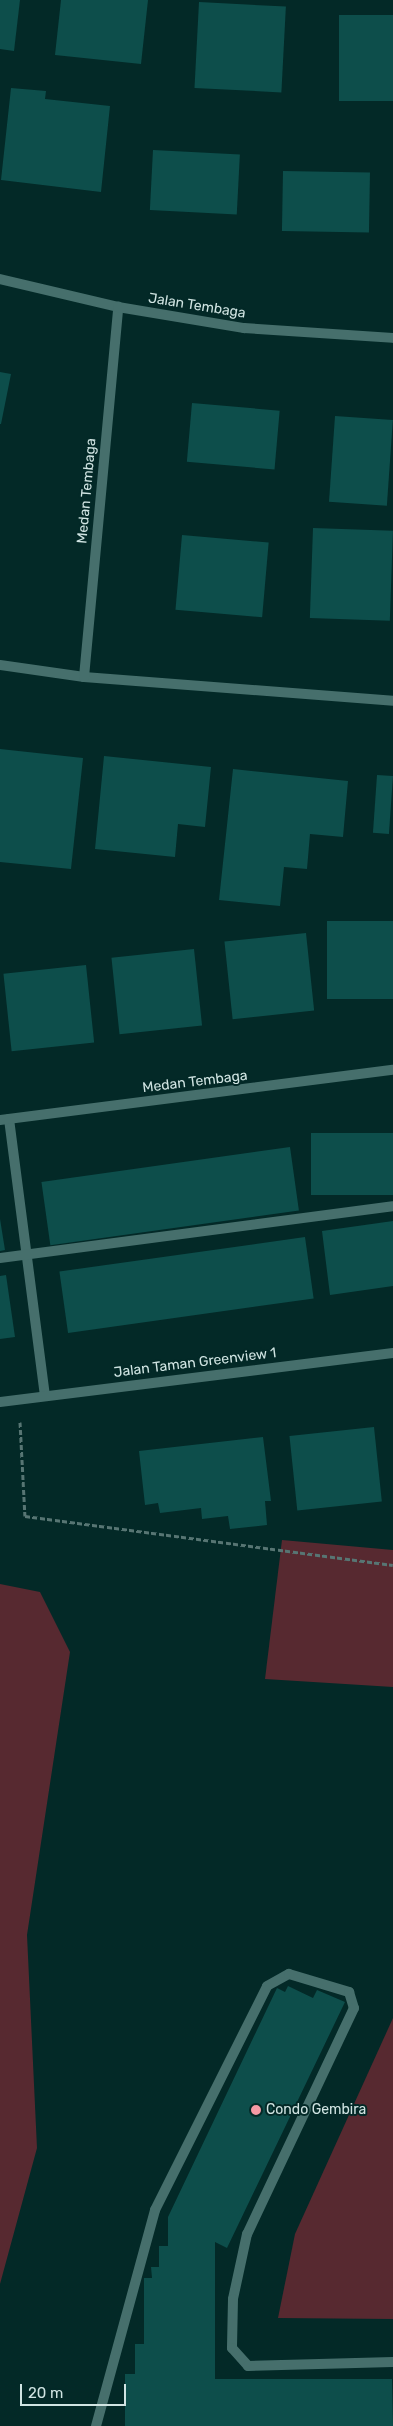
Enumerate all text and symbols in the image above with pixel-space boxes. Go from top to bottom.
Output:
street label: Jalan Tembaga [147,290,247,322]
street label: Medan Tembaga [74,437,100,545]
street label: Medan Tembaga [141,1067,249,1097]
street label: Jalan Taman Greenview 1 [112,1345,278,1381]
place label: Condo Gembira [266,2102,366,2118]
marker: Condo Gembira [250,2104,262,2116]
scale bar [22,2374,129,2406]
text: 20 m [28,2384,63,2402]

